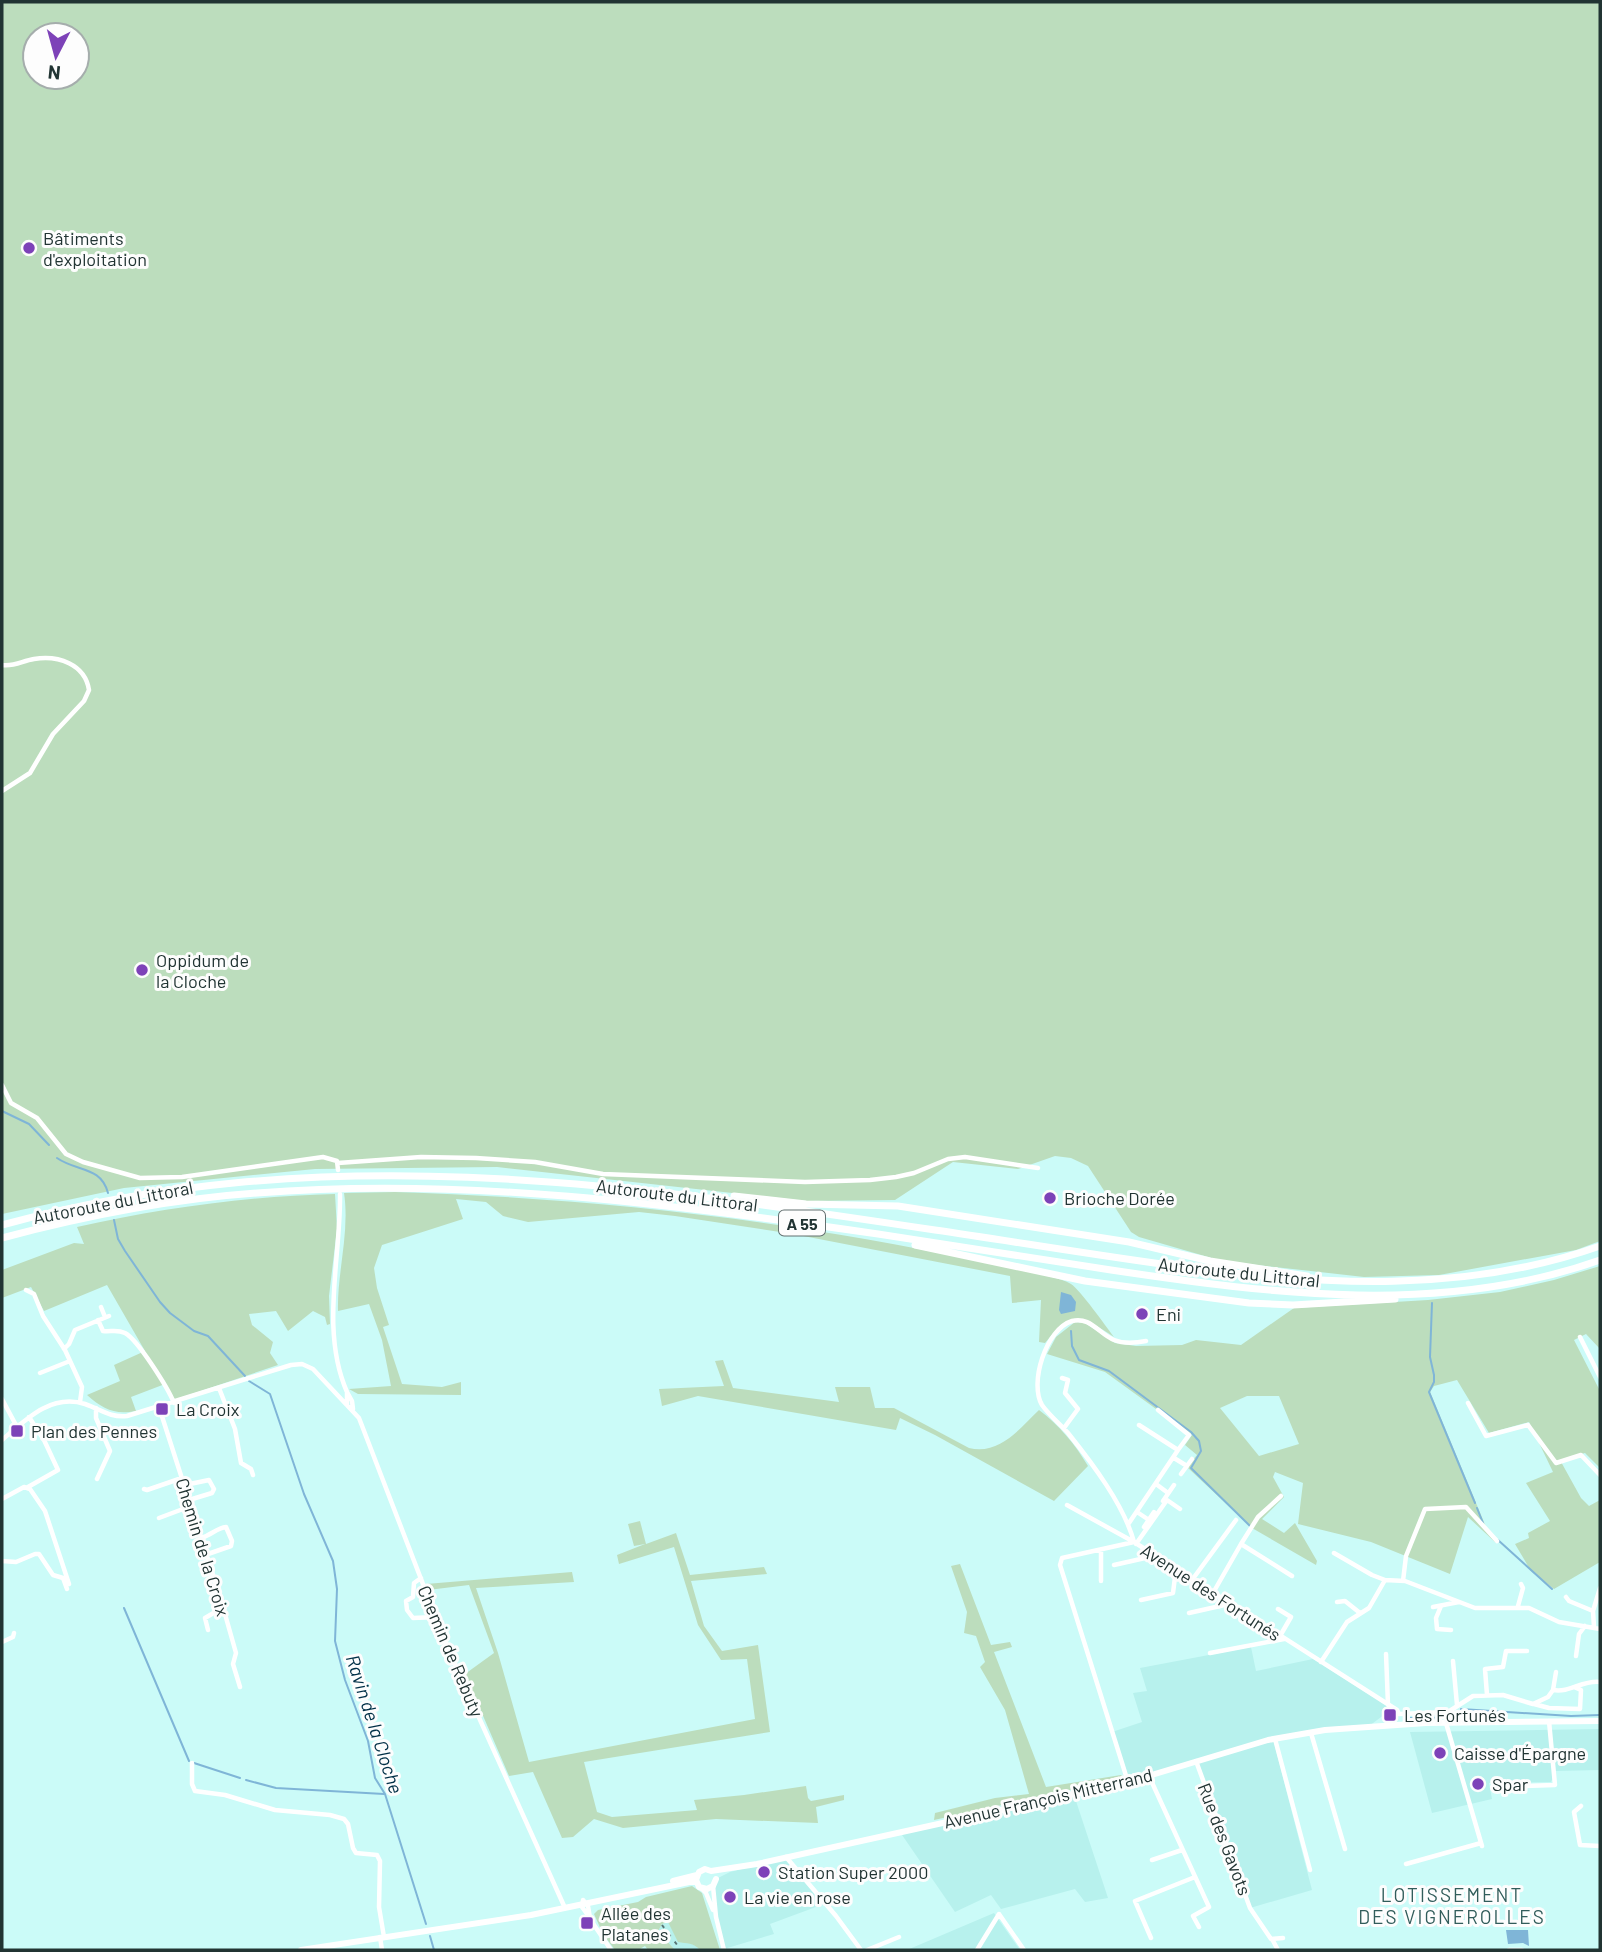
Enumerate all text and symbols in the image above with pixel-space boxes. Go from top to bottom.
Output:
north arrow [21,21,91,91]
text: N [47,61,62,86]
place label: Bâtiments d'exploitation [43,227,147,270]
marker: Bâtiments d'exploitation [21,240,37,256]
place label: Oppidum de la Cloche [156,949,249,992]
marker: Oppidum de la Cloche [134,962,150,978]
street label: Autoroute du Littoral [595,1174,759,1216]
street label: Autoroute du Littoral [31,1176,195,1228]
place label: Brioche Dorée [1064,1187,1175,1209]
marker: Brioche Dorée [1042,1190,1058,1206]
road number: A 55 [779,1210,825,1236]
street label: Autoroute du Littoral [1157,1253,1321,1291]
place label: Eni [1156,1303,1181,1325]
marker: Eni [1134,1306,1150,1322]
place label: La Croix [176,1398,240,1420]
marker: La Croix [154,1401,170,1417]
place label: Plan des Pennes [31,1420,157,1442]
marker: Plan des Pennes [9,1423,25,1439]
street label: Chemin de la Croix [172,1475,235,1619]
street label: Avenue des Fortunés [1137,1539,1285,1645]
street label: Chemin de Rebuty [413,1582,489,1720]
water label: Ravin de la Cloche [342,1652,408,1797]
place label: Les Fortunés [1404,1704,1506,1726]
marker: Les Fortunés [1382,1707,1398,1723]
place label: Caisse d'Épargne [1454,1742,1586,1764]
marker: Caisse d'Épargne [1432,1745,1448,1761]
street label: Avenue François Mitterrand [941,1763,1155,1833]
place label: Spar [1492,1773,1529,1795]
marker: Spar [1470,1776,1486,1792]
street label: Rue des Gavots [1193,1780,1257,1898]
place label: Station Super 2000 [778,1861,928,1883]
marker: Station Super 2000 [756,1864,772,1880]
district label: LOTISSEMENT DES VIGNEROLLES [1358,1883,1546,1928]
place label: La vie en rose [744,1886,851,1908]
marker: La vie en rose [722,1889,738,1905]
place label: Allée des Platanes [601,1902,671,1945]
marker: Allée des Platanes [579,1915,595,1931]

